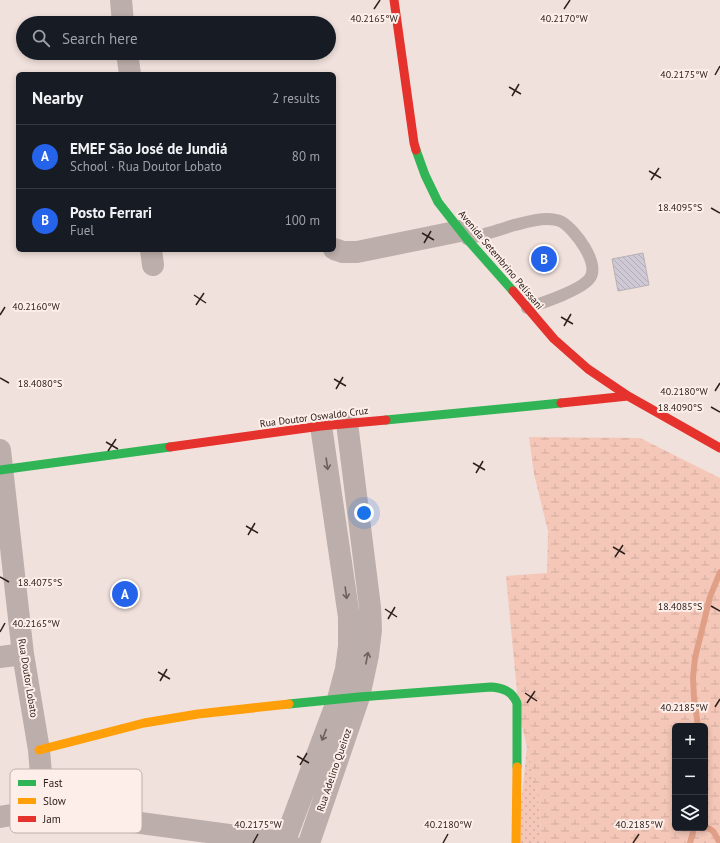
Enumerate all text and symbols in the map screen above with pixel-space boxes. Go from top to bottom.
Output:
text: 40.2165°W [350,12,398,25]
text: 40.2170°W [540,12,588,25]
search box [16,16,336,60]
icon: search [30,27,52,49]
text: Search here [62,29,138,48]
text: 40.2175°W [660,68,708,81]
text: Nearby [32,87,83,109]
text: 2 results [272,90,320,107]
text: EMEF São José de Jundiá [70,139,227,158]
text: A [41,148,49,165]
text: 80 m [292,148,320,165]
text: School · Rua Doutor Lobato [70,158,222,175]
text: 18.4095°S [658,201,702,214]
text: Posto Ferrari [70,203,152,222]
street label: Avenida Setembrino Pelissani [456,208,546,312]
text: B [41,212,49,229]
text: 100 m [285,212,320,229]
text: Fuel [70,222,94,239]
pin: B [531,244,557,274]
text: 40.2160°W [12,300,60,313]
text: 18.4080°S [18,377,62,390]
text: 40.2180°W [660,385,708,398]
text: 18.4090°S [658,401,702,414]
street label: Rua Doutor Oswaldo Cruz [259,404,369,430]
one-way arrow [323,457,331,470]
your location [354,503,374,523]
text: 18.4075°S [18,576,62,589]
pin: A [112,579,138,609]
one-way arrow [342,586,350,599]
text: 18.4085°S [658,600,702,613]
text: 40.2165°W [12,617,60,630]
street label: Rua Doutor Lobato [15,638,41,718]
one-way arrow [364,652,372,665]
text: 40.2185°W [660,701,708,714]
map controls [672,723,708,831]
button: + [672,723,708,759]
street label: Rua Adelino Queiroz [314,727,354,813]
one-way arrow [320,729,328,741]
button: − [672,759,708,795]
legend [10,769,142,833]
text: Fast [43,776,63,790]
text: Slow [43,794,66,808]
button: layers [672,795,708,831]
text: Jam [42,812,61,826]
text: 40.2175°W [234,818,282,831]
text: 40.2180°W [424,818,472,831]
text: 40.2185°W [615,818,663,831]

